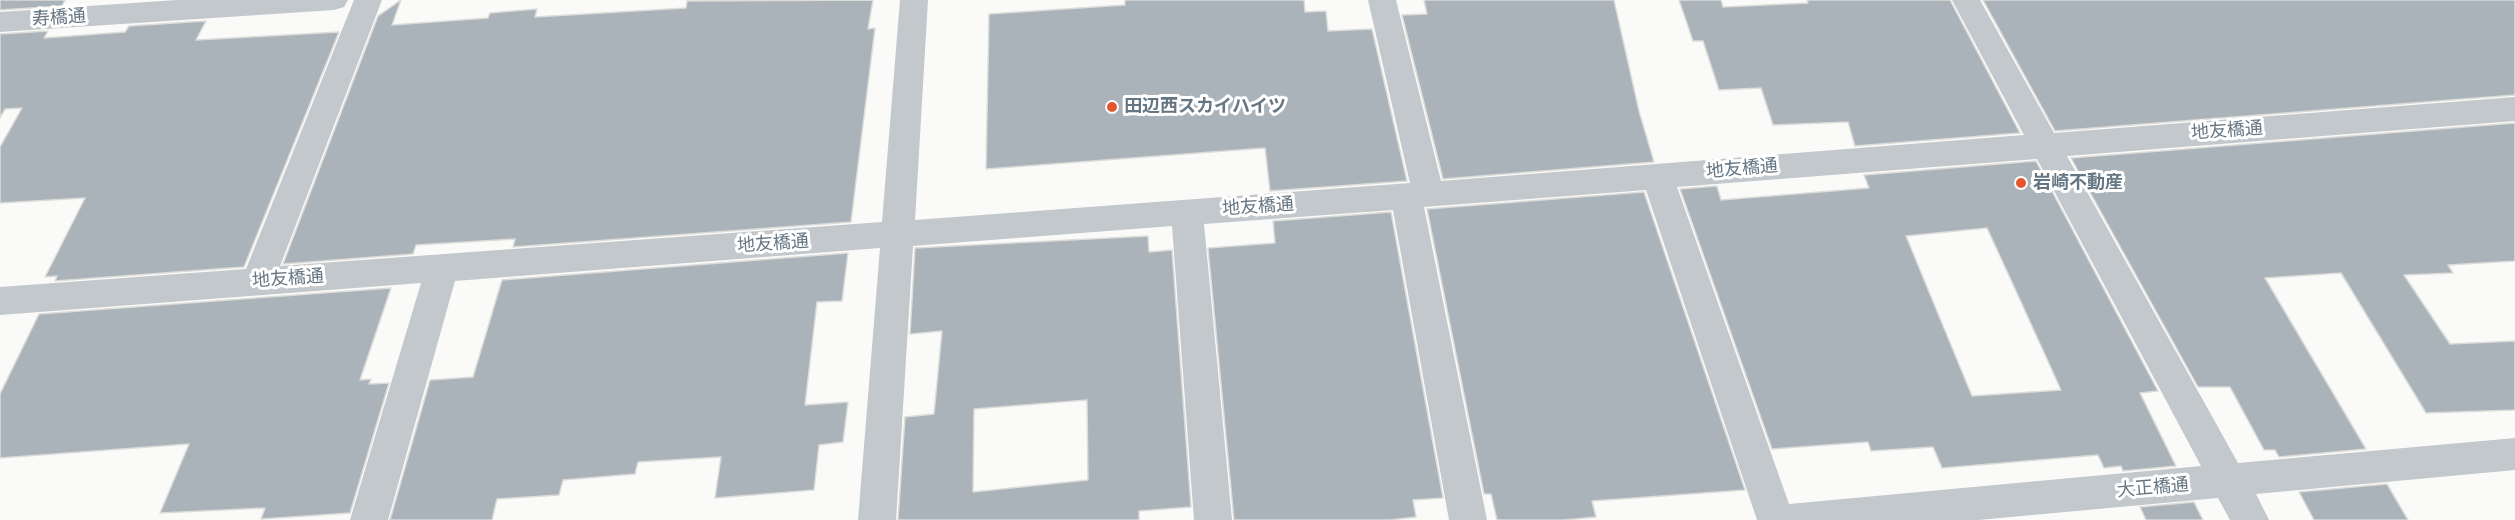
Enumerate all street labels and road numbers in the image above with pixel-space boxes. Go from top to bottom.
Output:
street label: 寿橋通 [31,5,87,31]
street label: 地友橋通 [2190,118,2264,144]
street label: 地友橋通 [1705,155,1779,183]
street label: 地友橋通 [1221,194,1295,220]
street label: 地友橋通 [736,231,810,257]
street label: 地友橋通 [251,266,325,292]
street label: 大正橋通 [2116,474,2190,502]

